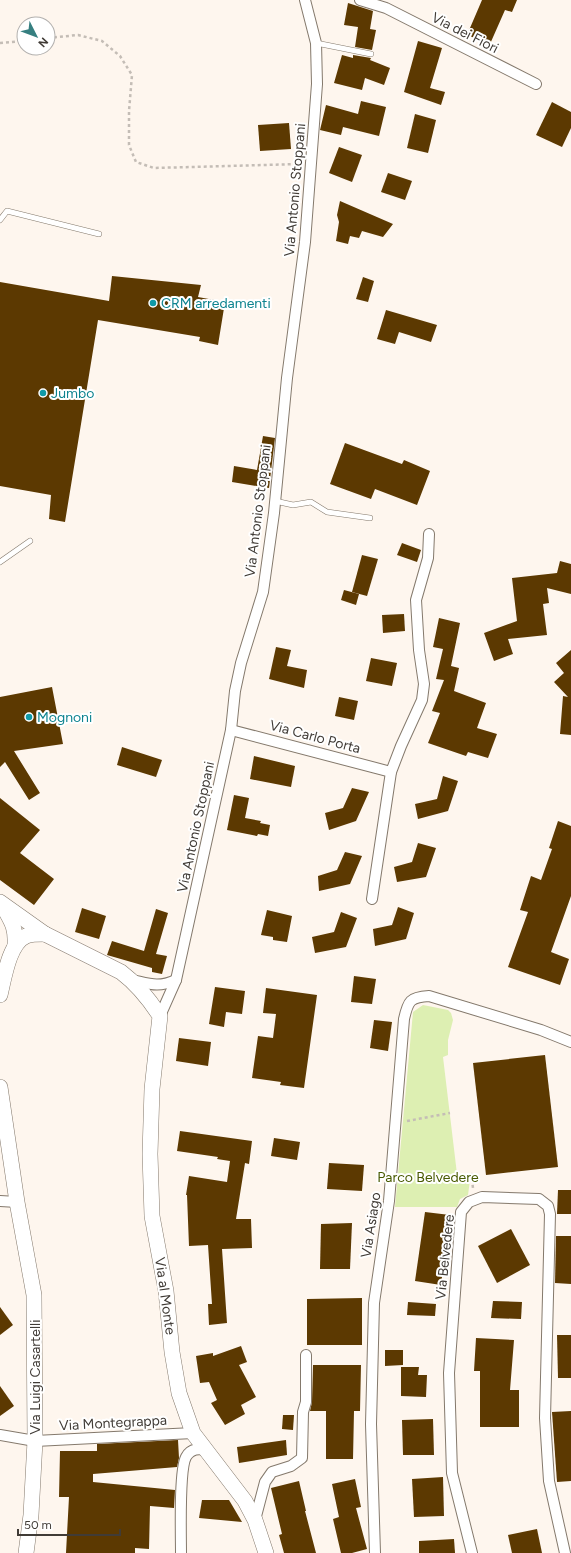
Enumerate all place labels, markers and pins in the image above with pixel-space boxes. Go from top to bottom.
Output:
place label: CRM arredamenti [161,295,271,312]
marker: CRM arredamenti [148,298,158,308]
place label: Jumbo [51,385,94,402]
marker: Jumbo [38,388,48,398]
place label: Mognoni [37,709,92,726]
marker: Mognoni [24,712,34,722]

